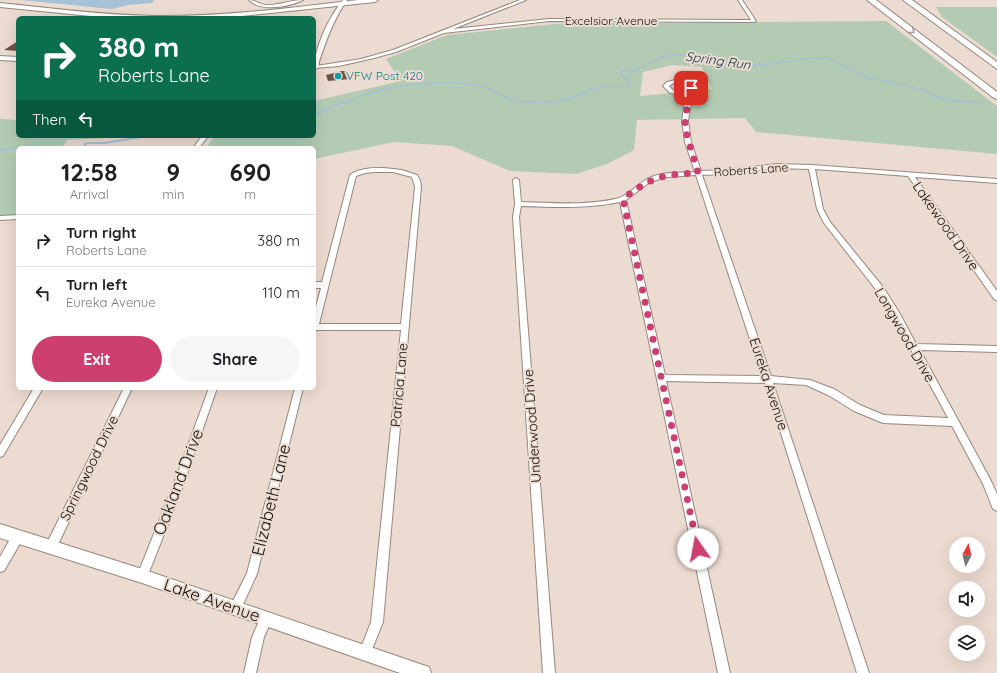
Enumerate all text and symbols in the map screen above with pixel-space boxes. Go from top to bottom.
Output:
street label: Excelsior Avenue [565,13,658,28]
one-way arrow [908,26,915,33]
text: 380 m [98,29,179,64]
icon: right [32,32,84,84]
water label: Spring Run [684,48,752,73]
text: Roberts Lane [98,64,210,87]
place label: VFW Post 420 [346,68,423,83]
marker: VFW Post 420 [333,71,343,81]
pin [674,71,708,105]
icon: arrive [680,77,702,99]
icon: left [75,108,97,130]
text: Then [32,110,67,129]
text: 12:58 [61,157,117,187]
text: 9 [167,157,180,187]
text: 690 [229,157,271,187]
street label: Roberts Lane [713,159,789,180]
street label: Lakewood Drive [909,178,983,274]
text: Arrival [70,186,109,202]
text: min [162,186,185,202]
text: m [244,186,256,202]
text: Turn right [66,223,137,242]
icon: right [32,230,54,252]
text: 380 m [257,231,300,250]
text: Roberts Lane [66,242,147,258]
text: Turn left [66,275,128,294]
icon: left [32,282,54,304]
text: 110 m [262,283,300,302]
street label: Longwood Drive [871,285,939,386]
text: Eureka Avenue [66,294,156,310]
street label: Eureka Avenue [746,335,792,433]
button: Exit [32,336,162,382]
button: Share [170,336,300,382]
street label: Patricia Lane [386,342,412,428]
street label: Underwood Drive [519,368,545,483]
street label: Springwood Drive [56,412,122,524]
street label: Oakland Drive [148,426,207,538]
street label: Elizabeth Lane [246,442,295,558]
position arrow [677,528,719,570]
north arrow [949,537,985,573]
map controls [949,537,985,661]
street label: Lake Avenue [161,573,263,626]
button: sound [949,581,985,617]
button: layers [949,625,985,661]

